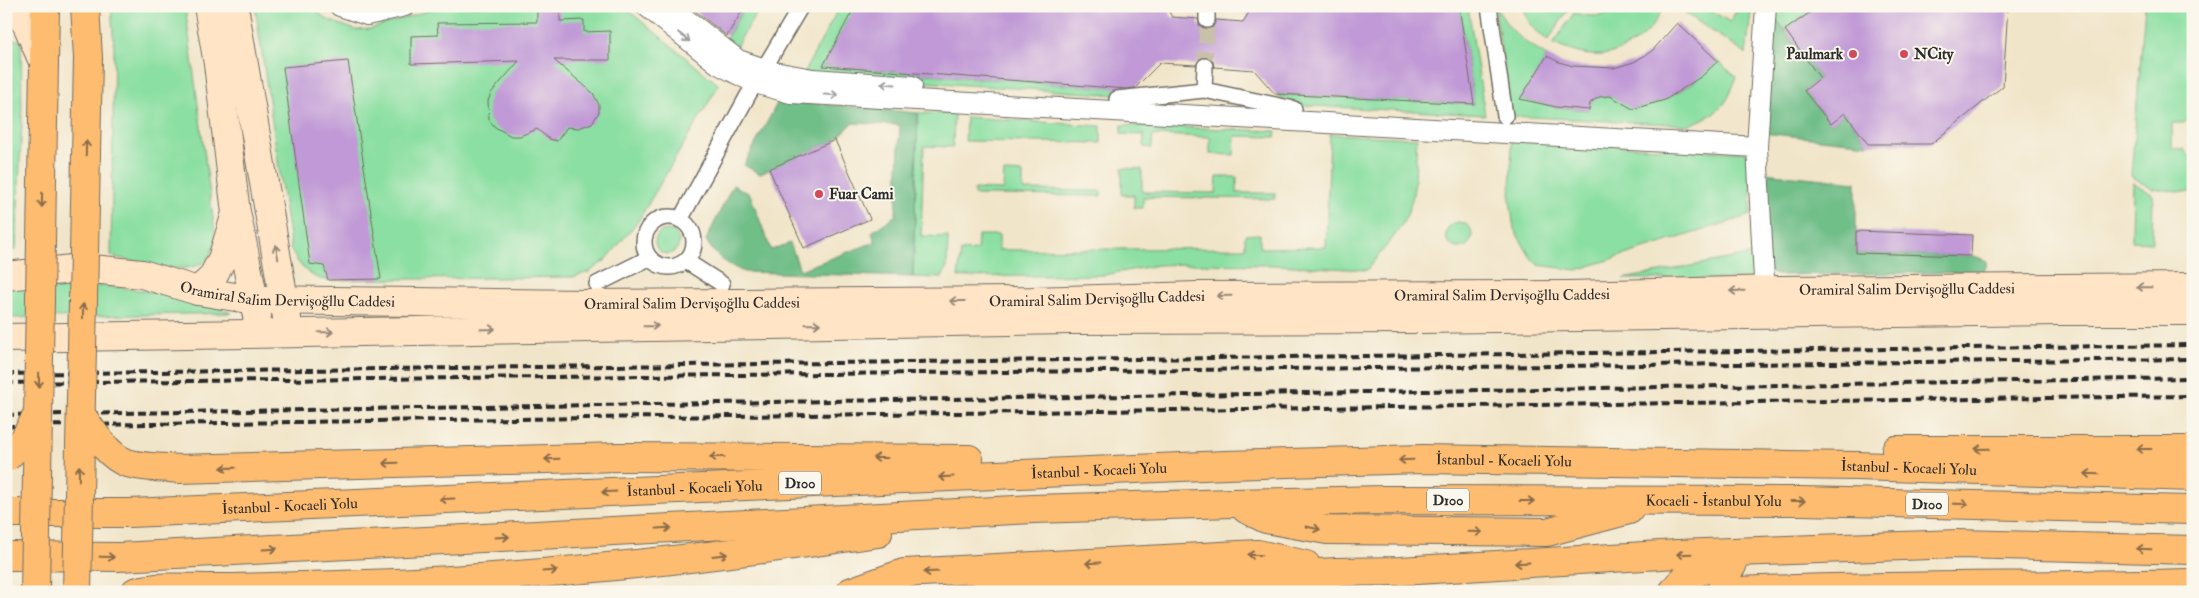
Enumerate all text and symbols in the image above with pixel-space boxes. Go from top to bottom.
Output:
one-way arrow [677,31,690,42]
place label: Paulmark [1786,45,1844,64]
place label: NCity [1913,45,1955,65]
marker: Paulmark [1847,48,1859,60]
marker: NCity [1898,48,1910,60]
one-way arrow [880,79,896,89]
one-way arrow [823,90,839,99]
one-way arrow [81,140,91,156]
place label: Fuar Cami [829,185,893,204]
marker: Fuar Cami [813,188,825,200]
one-way arrow [37,192,47,208]
one-way arrow [271,244,281,260]
street label: Oramiral Salim Dervişoğllu Caddesi [178,277,395,311]
street label: Oramiral Salim Dervişoğllu Caddesi [1799,279,2015,299]
one-way arrow [2136,282,2152,292]
street label: Oramiral Salim Dervişoğllu Caddesi [1394,285,1610,305]
street label: Oramiral Salim Dervişoğllu Caddesi [989,286,1205,311]
one-way arrow [1729,287,1745,296]
one-way arrow [1216,291,1232,301]
street label: Oramiral Salim Dervişoğllu Caddesi [584,293,800,314]
one-way arrow [949,296,965,306]
one-way arrow [78,303,87,319]
one-way arrow [804,319,821,329]
one-way arrow [642,322,658,331]
one-way arrow [480,324,496,334]
one-way arrow [318,328,334,337]
one-way arrow [34,372,44,388]
one-way arrow [1974,444,1990,454]
one-way arrow [2136,444,2152,454]
street label: İstanbul - Kocaeli Yolu [1436,449,1572,471]
one-way arrow [709,452,726,462]
one-way arrow [872,453,888,463]
one-way arrow [545,454,561,463]
one-way arrow [1398,455,1414,464]
street label: İstanbul - Kocaeli Yolu [1841,455,1977,479]
street label: İstanbul - Kocaeli Yolu [1031,458,1168,483]
one-way arrow [382,459,398,468]
one-way arrow [220,463,236,473]
one-way arrow [75,465,84,481]
one-way arrow [2084,469,2100,478]
road number: D100 [779,472,821,494]
one-way arrow [938,472,954,482]
street label: İstanbul - Kocaeli Yolu [626,476,763,501]
one-way arrow [601,487,618,497]
road number: D100 [1427,488,1469,512]
street label: Kocaeli - İstanbul Yolu [1646,490,1782,510]
road number: D100 [1906,492,1948,516]
street label: İstanbul - Kocaeli Yolu [221,494,359,518]
one-way arrow [439,495,455,504]
one-way arrow [1518,496,1535,506]
one-way arrow [1790,496,1806,506]
one-way arrow [1953,500,1969,509]
one-way arrow [1304,523,1320,533]
one-way arrow [656,524,672,533]
one-way arrow [1466,527,1483,537]
one-way arrow [494,532,510,541]
one-way arrow [2136,544,2152,553]
one-way arrow [262,545,278,554]
one-way arrow [1677,549,1693,558]
one-way arrow [711,550,727,560]
one-way arrow [1247,550,1263,559]
one-way arrow [99,552,115,562]
one-way arrow [1085,558,1101,567]
one-way arrow [1514,559,1530,568]
one-way arrow [542,567,558,576]
one-way arrow [923,567,939,576]

